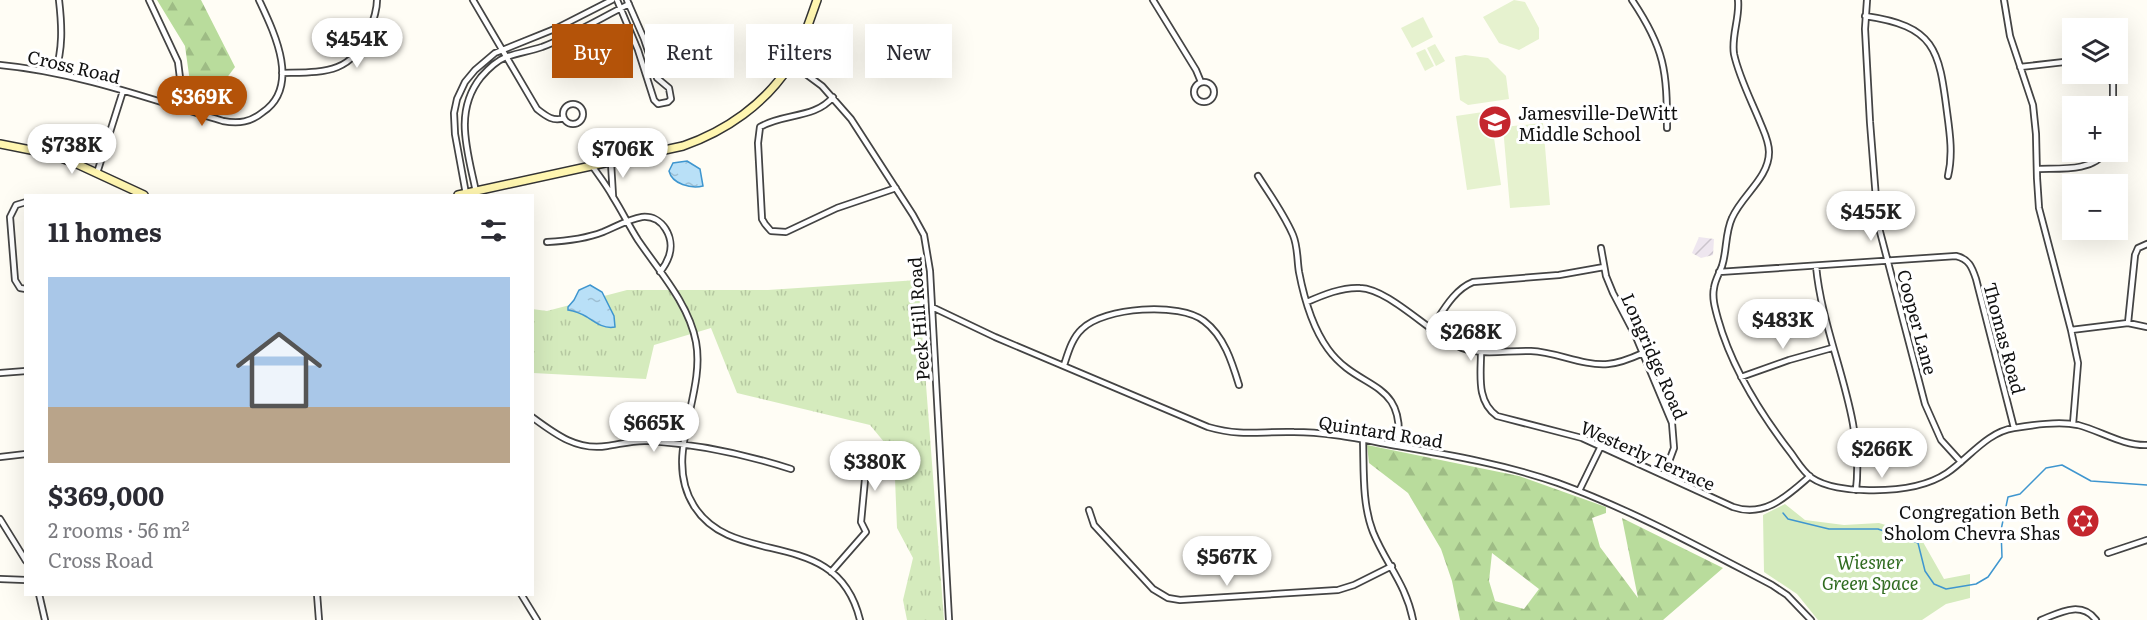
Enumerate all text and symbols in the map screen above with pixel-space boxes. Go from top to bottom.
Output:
pin: $454K [315,18,399,69]
map controls [2062,18,2128,240]
button: layers [2062,18,2128,84]
text: $454K [326,22,388,52]
chip: Buy [552,24,633,78]
chip: Rent [645,24,734,78]
chip: Filters [746,24,853,78]
chip: New [865,24,952,78]
street label: Cross Road [25,42,123,90]
pin: $369K [160,76,244,127]
text: $369K [171,80,233,110]
button: + [2062,96,2128,162]
place label: Jamesville-DeWitt Middle School [1518,99,1679,147]
school or university icon: Jamesville-DeWitt Middle School [1477,104,1513,140]
pin: $738K [30,124,114,175]
text: $738K [41,128,103,158]
pin: $706K [581,128,665,179]
text: $706K [592,132,654,162]
button: − [2062,174,2128,240]
pin: $455K [1829,191,1913,242]
text: $455K [1840,195,1902,225]
text: 11 homes [48,211,162,250]
icon: filters [477,214,510,247]
street label: Peck Hill Road [900,256,936,382]
street label: Cooper Lane [1891,266,1945,378]
street label: Thomas Road [1977,279,2033,397]
street label: Longridge Road [1615,289,1695,423]
pin: $483K [1741,299,1825,350]
text: $483K [1752,303,1814,333]
pin: $268K [1429,311,1513,362]
text: $268K [1440,315,1502,345]
icon: home [225,316,333,424]
pin: $665K [612,402,696,453]
text: $665K [623,406,685,436]
street label: Quintard Road [1317,408,1445,454]
street label: Westerly Terrace [1576,413,1720,497]
pin: $266K [1840,428,1924,479]
text: $266K [1851,432,1913,462]
pin: $380K [833,441,917,492]
text: $380K [844,445,906,475]
text: $369,000 [48,475,164,514]
place label: Congregation Beth Sholom Chevra Shas [1884,498,2060,546]
synagogue icon: Congregation Beth Sholom Chevra Shas [2065,503,2101,539]
text: 2 rooms · 56 m² [48,514,190,544]
pin: $567K [1185,536,1269,587]
text: $567K [1197,540,1257,570]
text: Cross Road [48,544,153,574]
park label: Wiesner Green Space [1822,548,1918,596]

